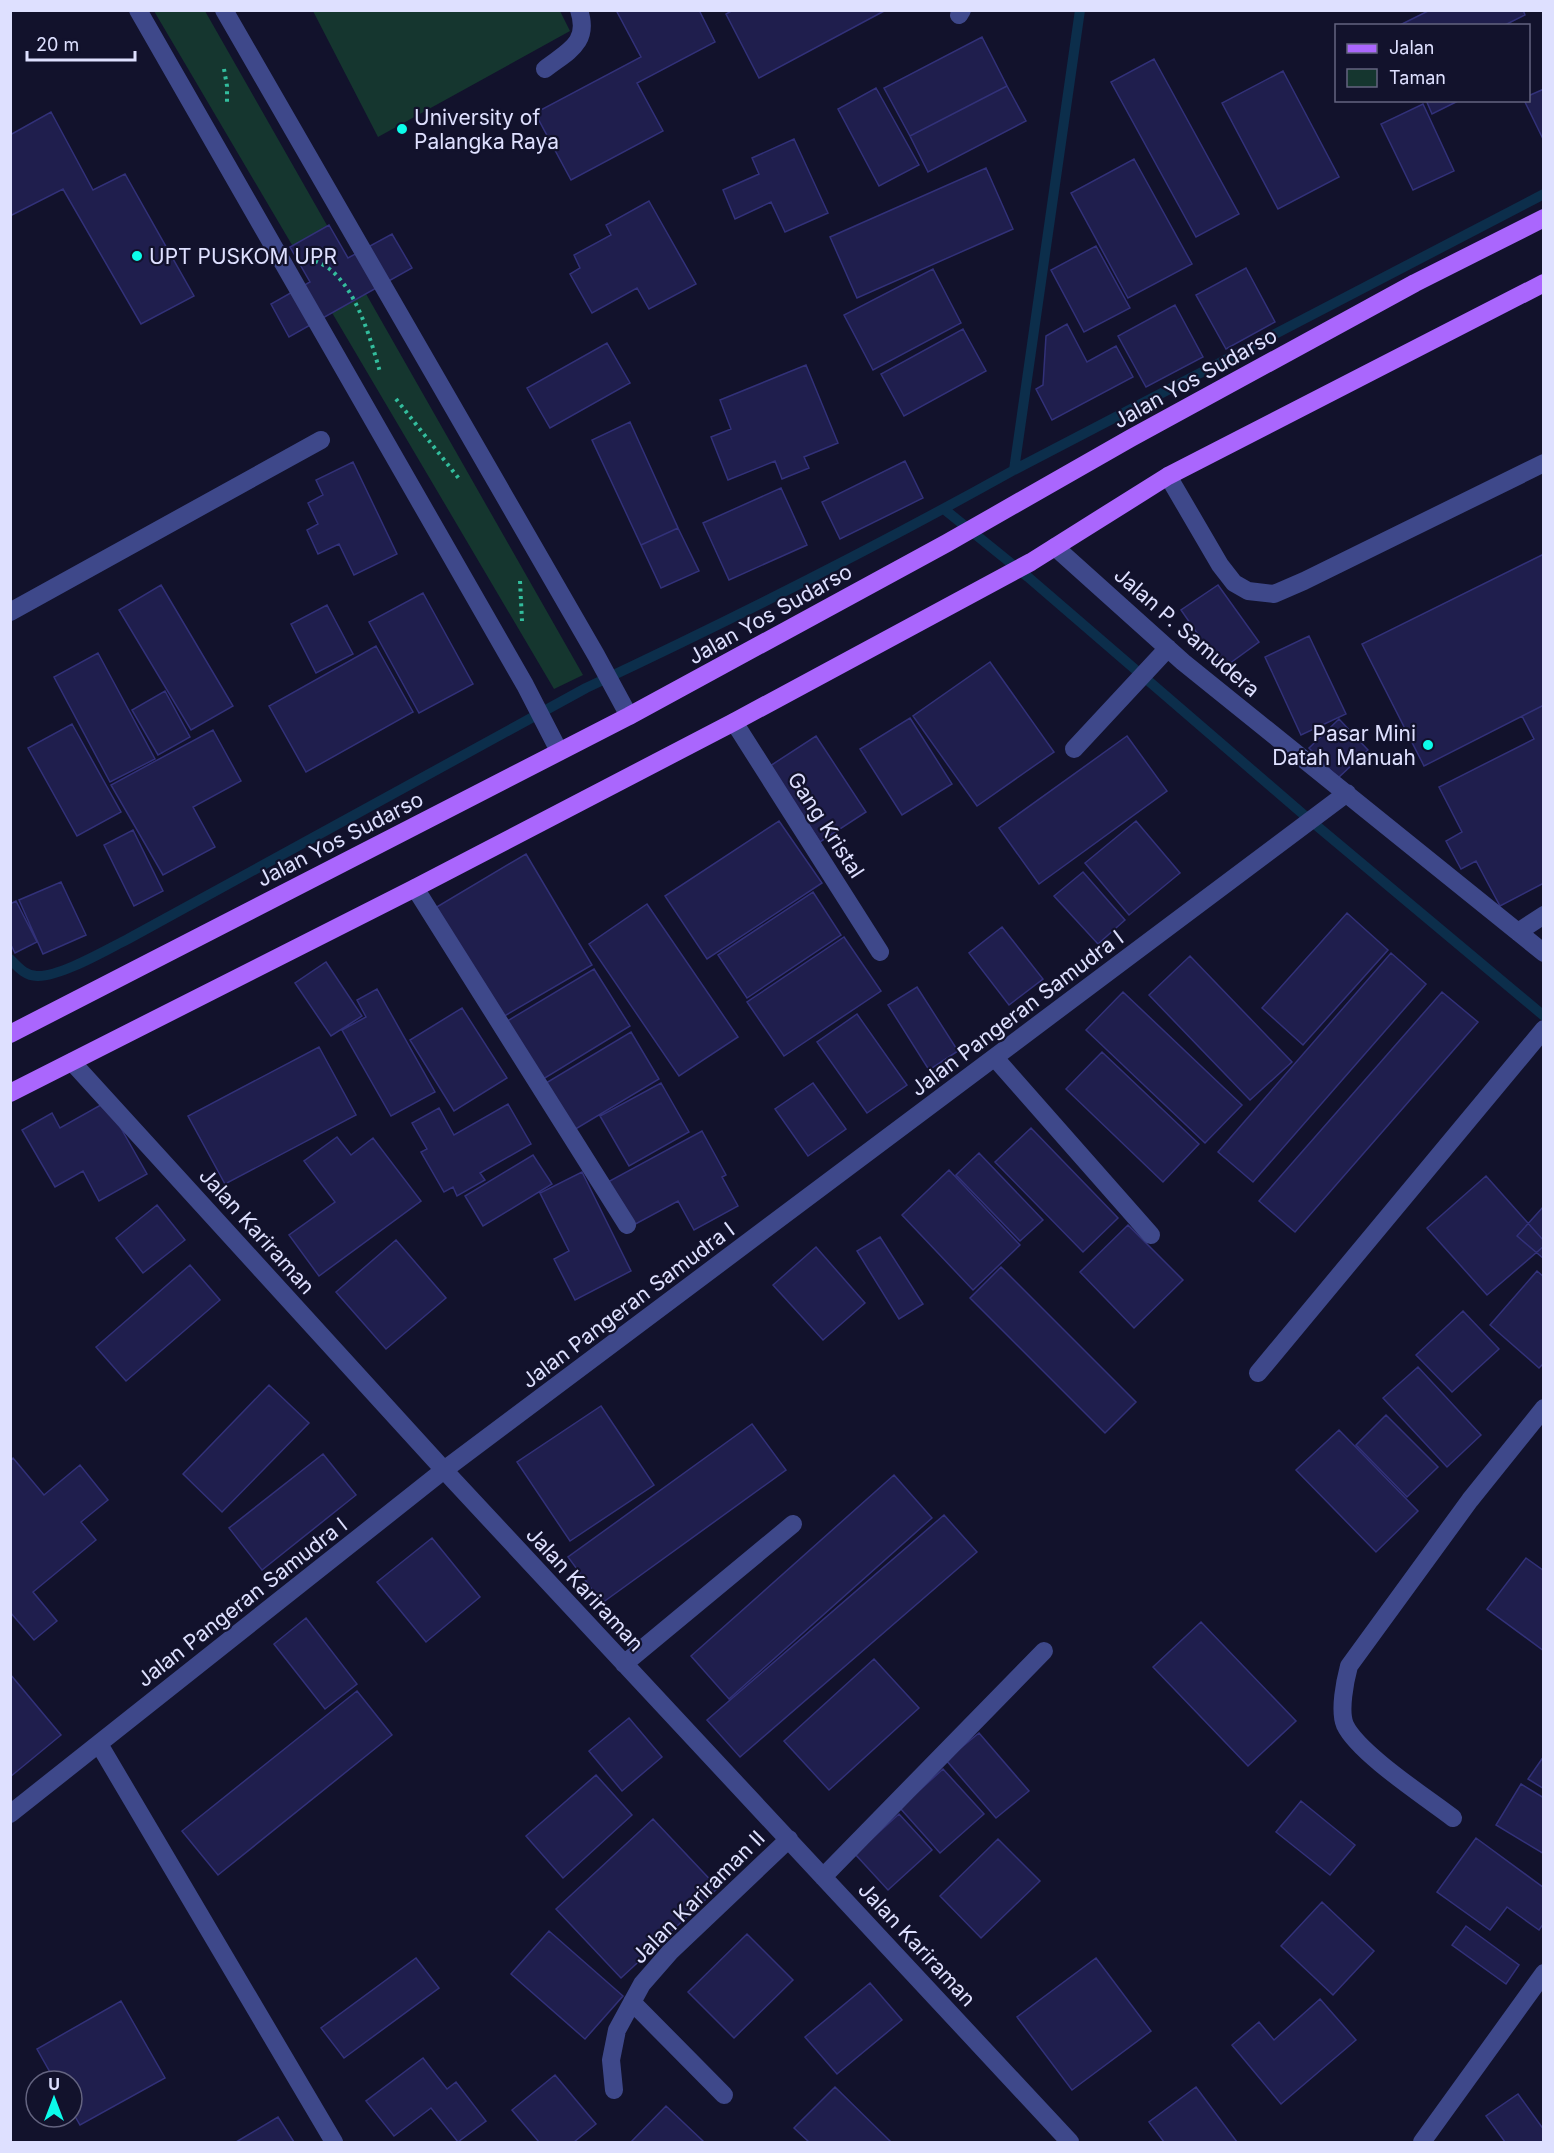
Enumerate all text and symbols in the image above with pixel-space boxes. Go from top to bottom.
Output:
scale bar [27,24,135,62]
legend [1335,24,1530,102]
text: 20 m [36,34,79,55]
text: Jalan [1389,37,1434,58]
text: Taman [1389,67,1446,88]
place label: University of Palangka Raya [414,105,559,154]
marker: University of Palangka Raya [395,122,409,136]
place label: UPT PUSKOM UPR [149,244,337,269]
marker: UPT PUSKOM UPR [130,249,144,263]
street label: Jalan Yos Sudarso [1109,323,1281,433]
street label: Jalan Yos Sudarso [684,559,856,669]
street label: Jalan P. Samudera [1109,562,1265,702]
place label: Pasar Mini Datah Manuah [1272,721,1416,770]
marker: Pasar Mini Datah Manuah [1421,738,1435,752]
street label: Gang Kristal [783,767,869,883]
street label: Jalan Yos Sudarso [253,786,427,892]
street label: Jalan Pangeran Samudra I [906,925,1128,1101]
street label: Jalan Kariraman [194,1163,320,1299]
street label: Jalan Pangeran Samudra I [517,1217,739,1393]
street label: Jalan Pangeran Samudra I [132,1512,352,1692]
street label: Jalan Kariraman [521,1522,649,1656]
street label: Jalan Kariraman II [626,1825,770,1969]
street label: Jalan Kariraman [853,1877,981,2011]
north arrow [24,2069,84,2129]
text: U [48,2074,60,2094]

